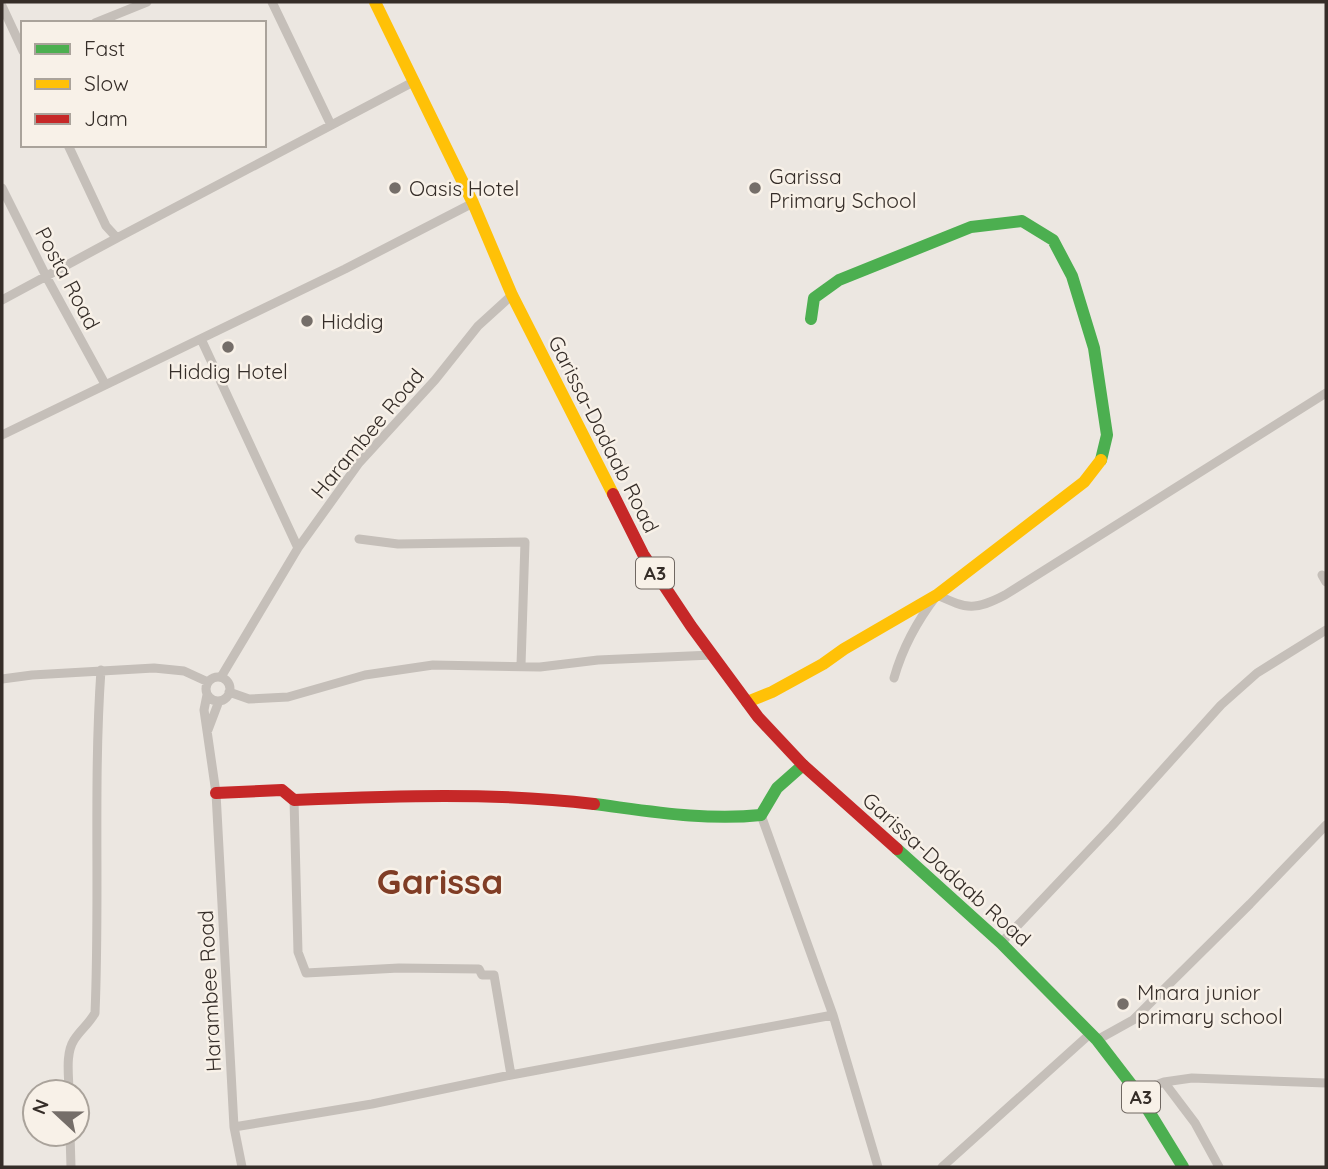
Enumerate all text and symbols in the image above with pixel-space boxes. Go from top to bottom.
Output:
legend [21,21,266,147]
text: Fast [84,35,125,61]
text: Slow [84,70,129,96]
text: Jam [84,105,128,131]
place label: Garissa Primary School [769,163,917,213]
place label: Oasis Hotel [409,175,519,201]
marker: Oasis Hotel [387,180,403,196]
marker: Garissa Primary School [747,180,763,196]
street label: Posta Road [30,222,106,334]
place label: Hiddig [321,308,384,334]
marker: Hiddig [299,313,315,329]
street label: Garissa-Dadaab Road [543,331,665,537]
marker: Hiddig Hotel [220,339,236,355]
place label: Hiddig Hotel [168,358,288,384]
street label: Harambee Road [305,363,429,503]
road number: A3 [636,558,674,588]
street label: Garissa-Dadaab Road [857,786,1037,952]
district label: Garissa [377,859,503,903]
street label: Harambee Road [192,910,226,1072]
place label: Mnara junior primary school [1137,979,1283,1029]
marker: Mnara junior primary school [1115,996,1131,1012]
north arrow [21,1078,91,1148]
road number: A3 [1122,1082,1160,1112]
text: N [26,1096,54,1118]

